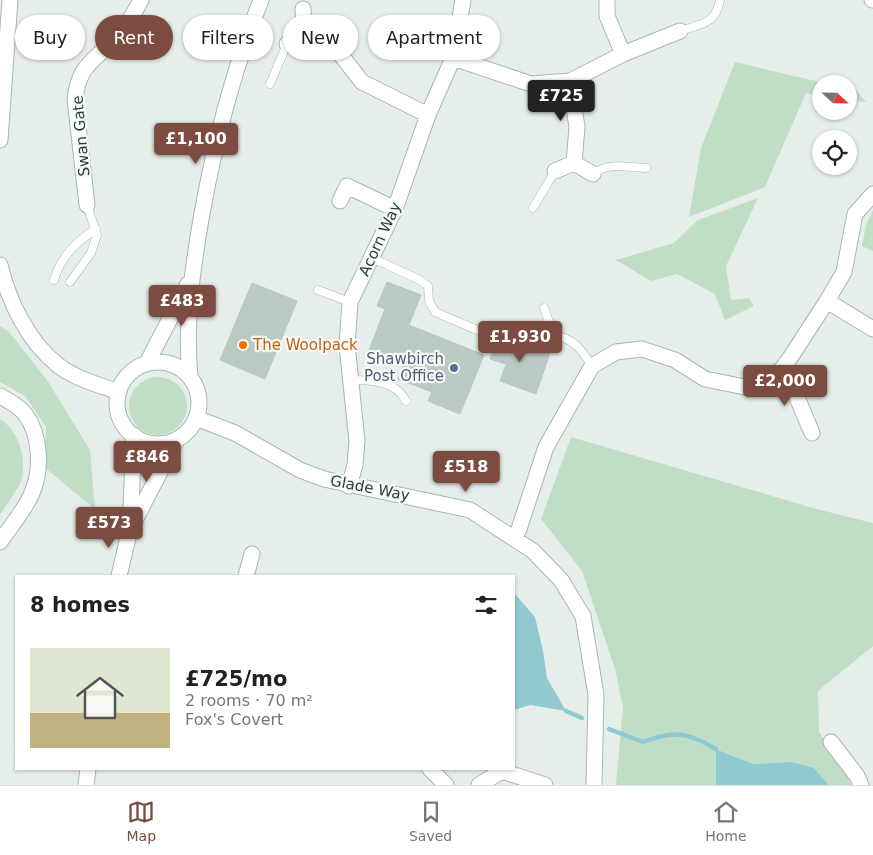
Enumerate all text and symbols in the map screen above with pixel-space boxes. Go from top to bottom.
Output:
chip: Buy [15,15,85,60]
chip: Rent [95,15,173,60]
chip: Filters [183,15,273,60]
chip: New [283,15,358,60]
chip: Apartment [368,15,500,60]
north arrow [812,75,858,120]
map controls [812,75,857,175]
pin: £725 [531,80,591,122]
text: £725 [539,86,583,105]
street label: Swan Gate [68,95,94,177]
pin: £1,100 [155,122,237,165]
text: £1,100 [165,129,227,148]
button: locate [812,130,857,175]
street label: Acorn Way [355,199,405,279]
pin: £483 [152,284,212,327]
text: £483 [160,291,204,310]
pin: £1,930 [479,320,561,363]
text: £1,930 [489,327,551,346]
place label: The Woolpack [252,336,358,354]
marker: The Woolpack [237,339,249,351]
place label: Shawbirch Post Office [364,350,444,385]
marker: Shawbirch Post Office [448,362,460,374]
pin: £2,000 [744,364,826,407]
text: £2,000 [754,371,816,390]
pin: £846 [117,440,177,483]
text: £846 [125,447,169,466]
pin: £518 [436,450,496,493]
text: £518 [444,457,488,476]
street label: Glade Way [329,471,411,505]
pin: £573 [79,506,139,549]
text: £573 [87,513,131,532]
icon: filters [472,591,500,619]
text: 8 homes [30,593,130,617]
text: £725/mo [185,667,287,691]
icon: home [70,668,130,728]
text: 2 rooms · 70 m² [185,691,313,710]
text: Fox's Covert [185,710,283,729]
tab: Map [126,798,156,844]
tab: Saved [409,798,452,844]
tab: Home [705,798,747,844]

